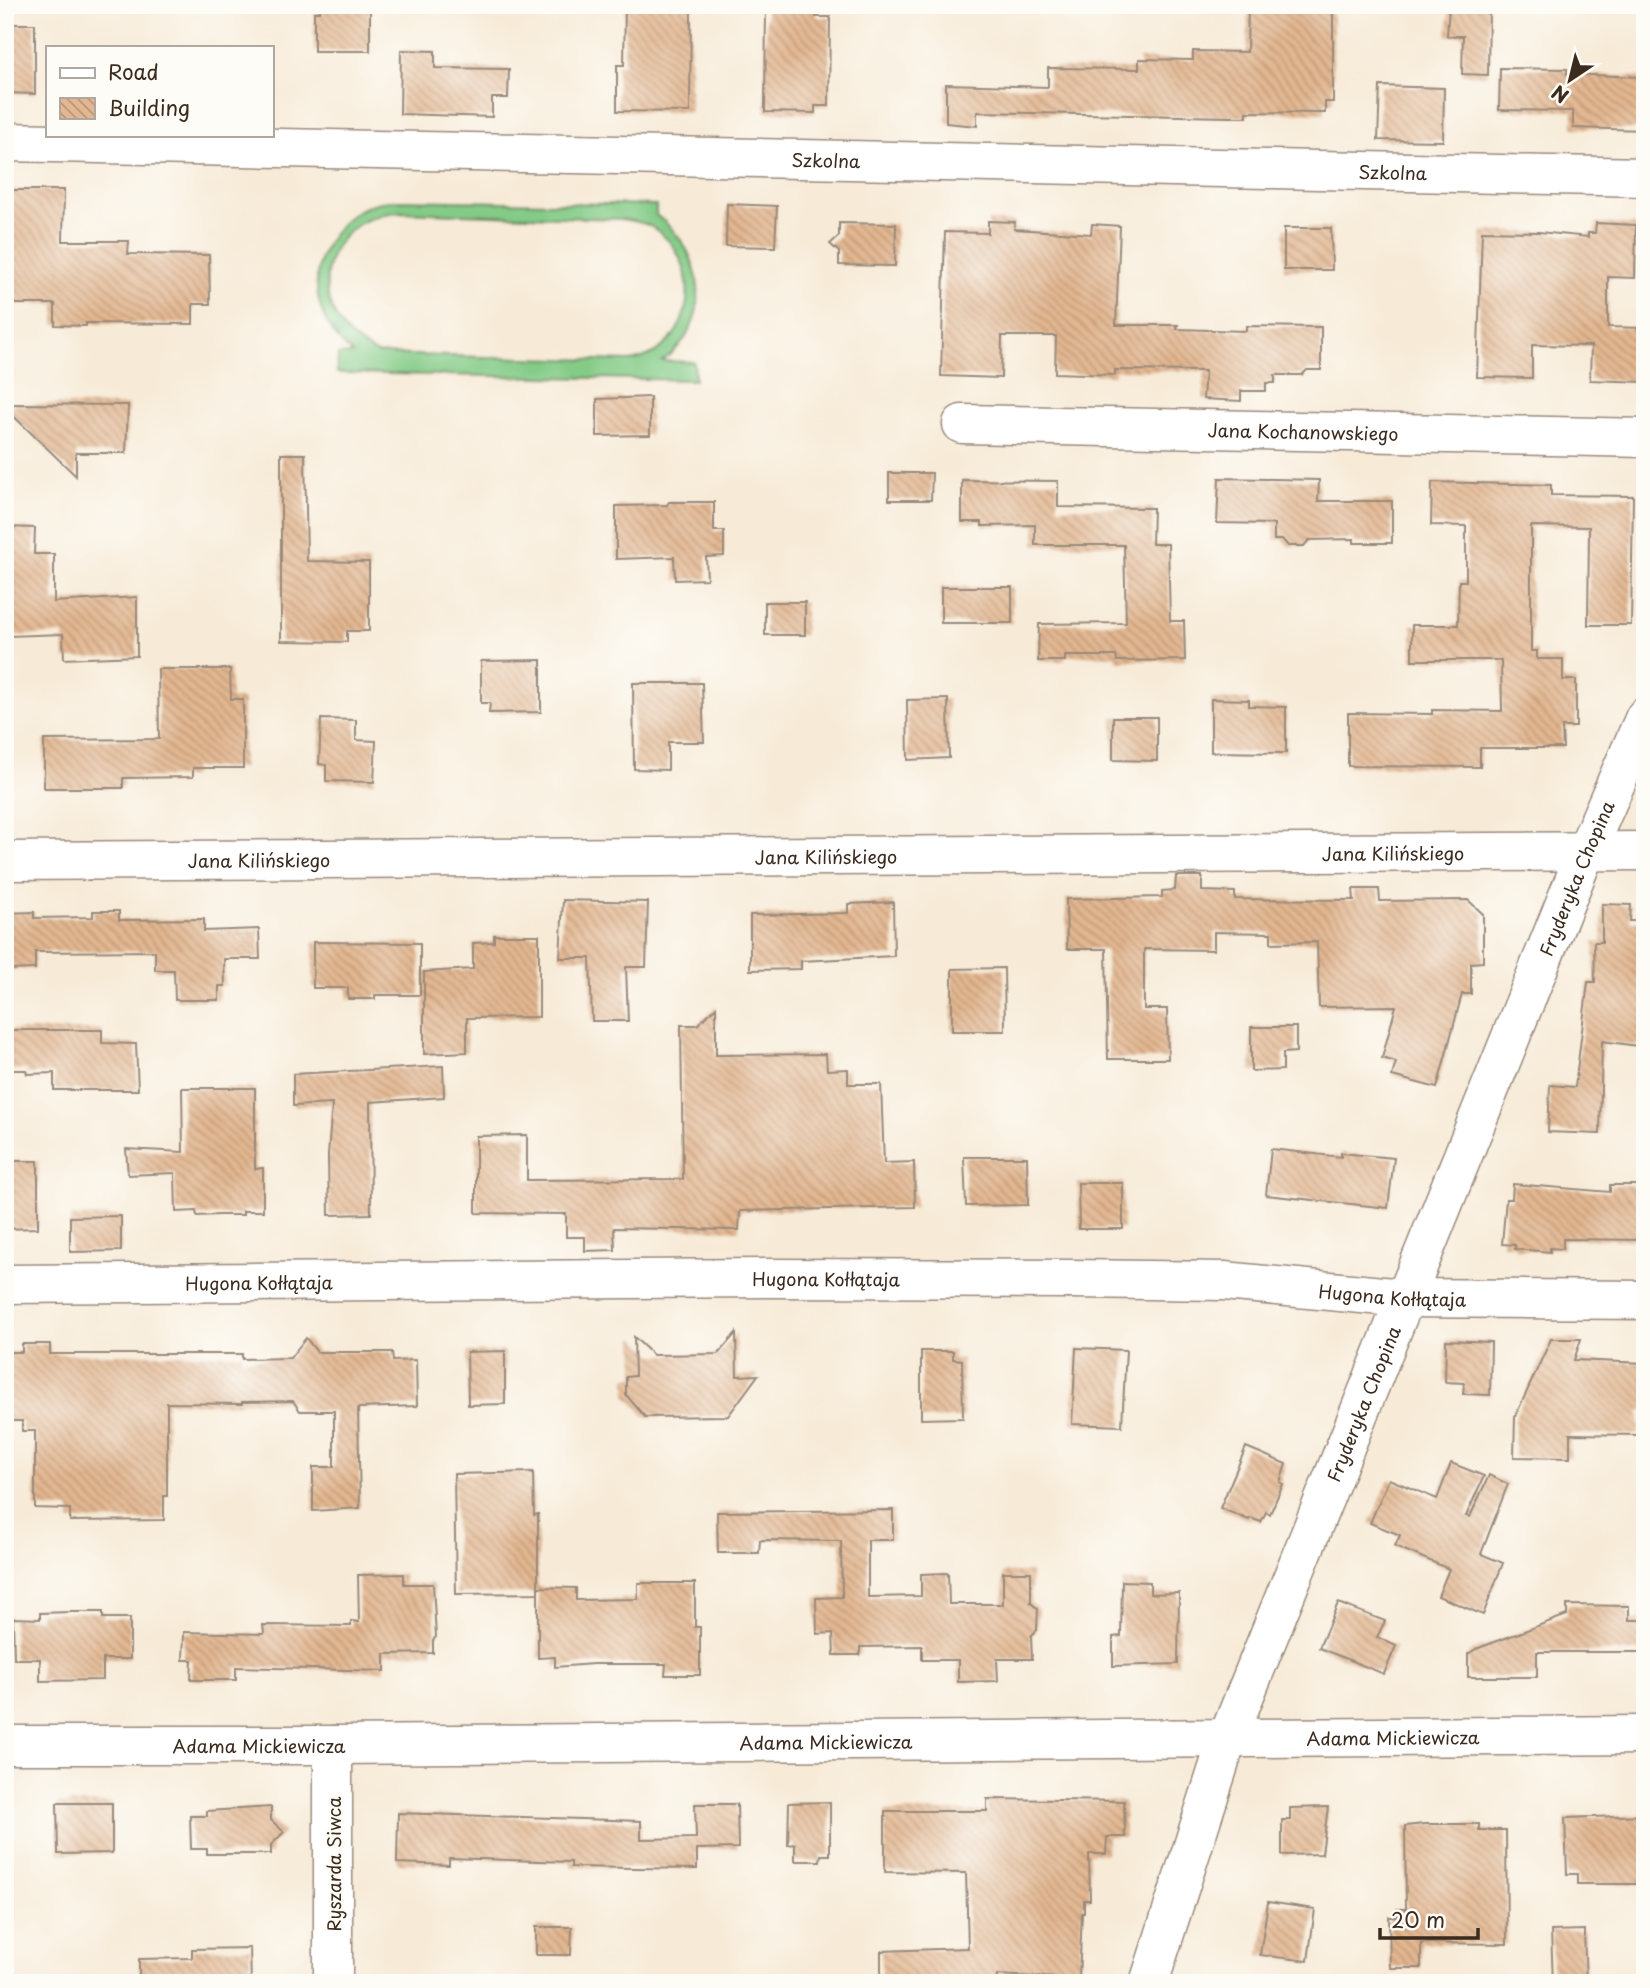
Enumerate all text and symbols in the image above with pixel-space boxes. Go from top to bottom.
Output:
legend [46,46,273,136]
north arrow [1534,46,1604,116]
text: Road [108,55,159,87]
text: N [1545,79,1574,111]
text: Building [108,91,190,123]
street label: Szkolna [791,145,861,174]
street label: Szkolna [1358,157,1428,186]
street label: Jana Kochanowskiego [1207,416,1399,446]
street label: Fryderyka Chopina [1532,795,1620,960]
street label: Jana Kilińskiego [1322,839,1464,866]
street label: Jana Kilińskiego [755,842,897,870]
street label: Jana Kilińskiego [188,846,330,873]
street label: Hugona Kołłątaja [752,1264,901,1292]
street label: Hugona Kołłątaja [185,1268,334,1296]
street label: Hugona Kołłątaja [1317,1277,1467,1312]
street label: Fryderyka Chopina [1319,1321,1407,1486]
street label: Adama Mickiewicza [1306,1723,1480,1751]
street label: Adama Mickiewicza [739,1727,913,1755]
street label: Adama Mickiewicza [172,1731,346,1759]
street label: Ryszarda Siwca [320,1796,347,1931]
scale bar [1380,1897,1478,1941]
text: 20 m [1391,1903,1445,1935]

